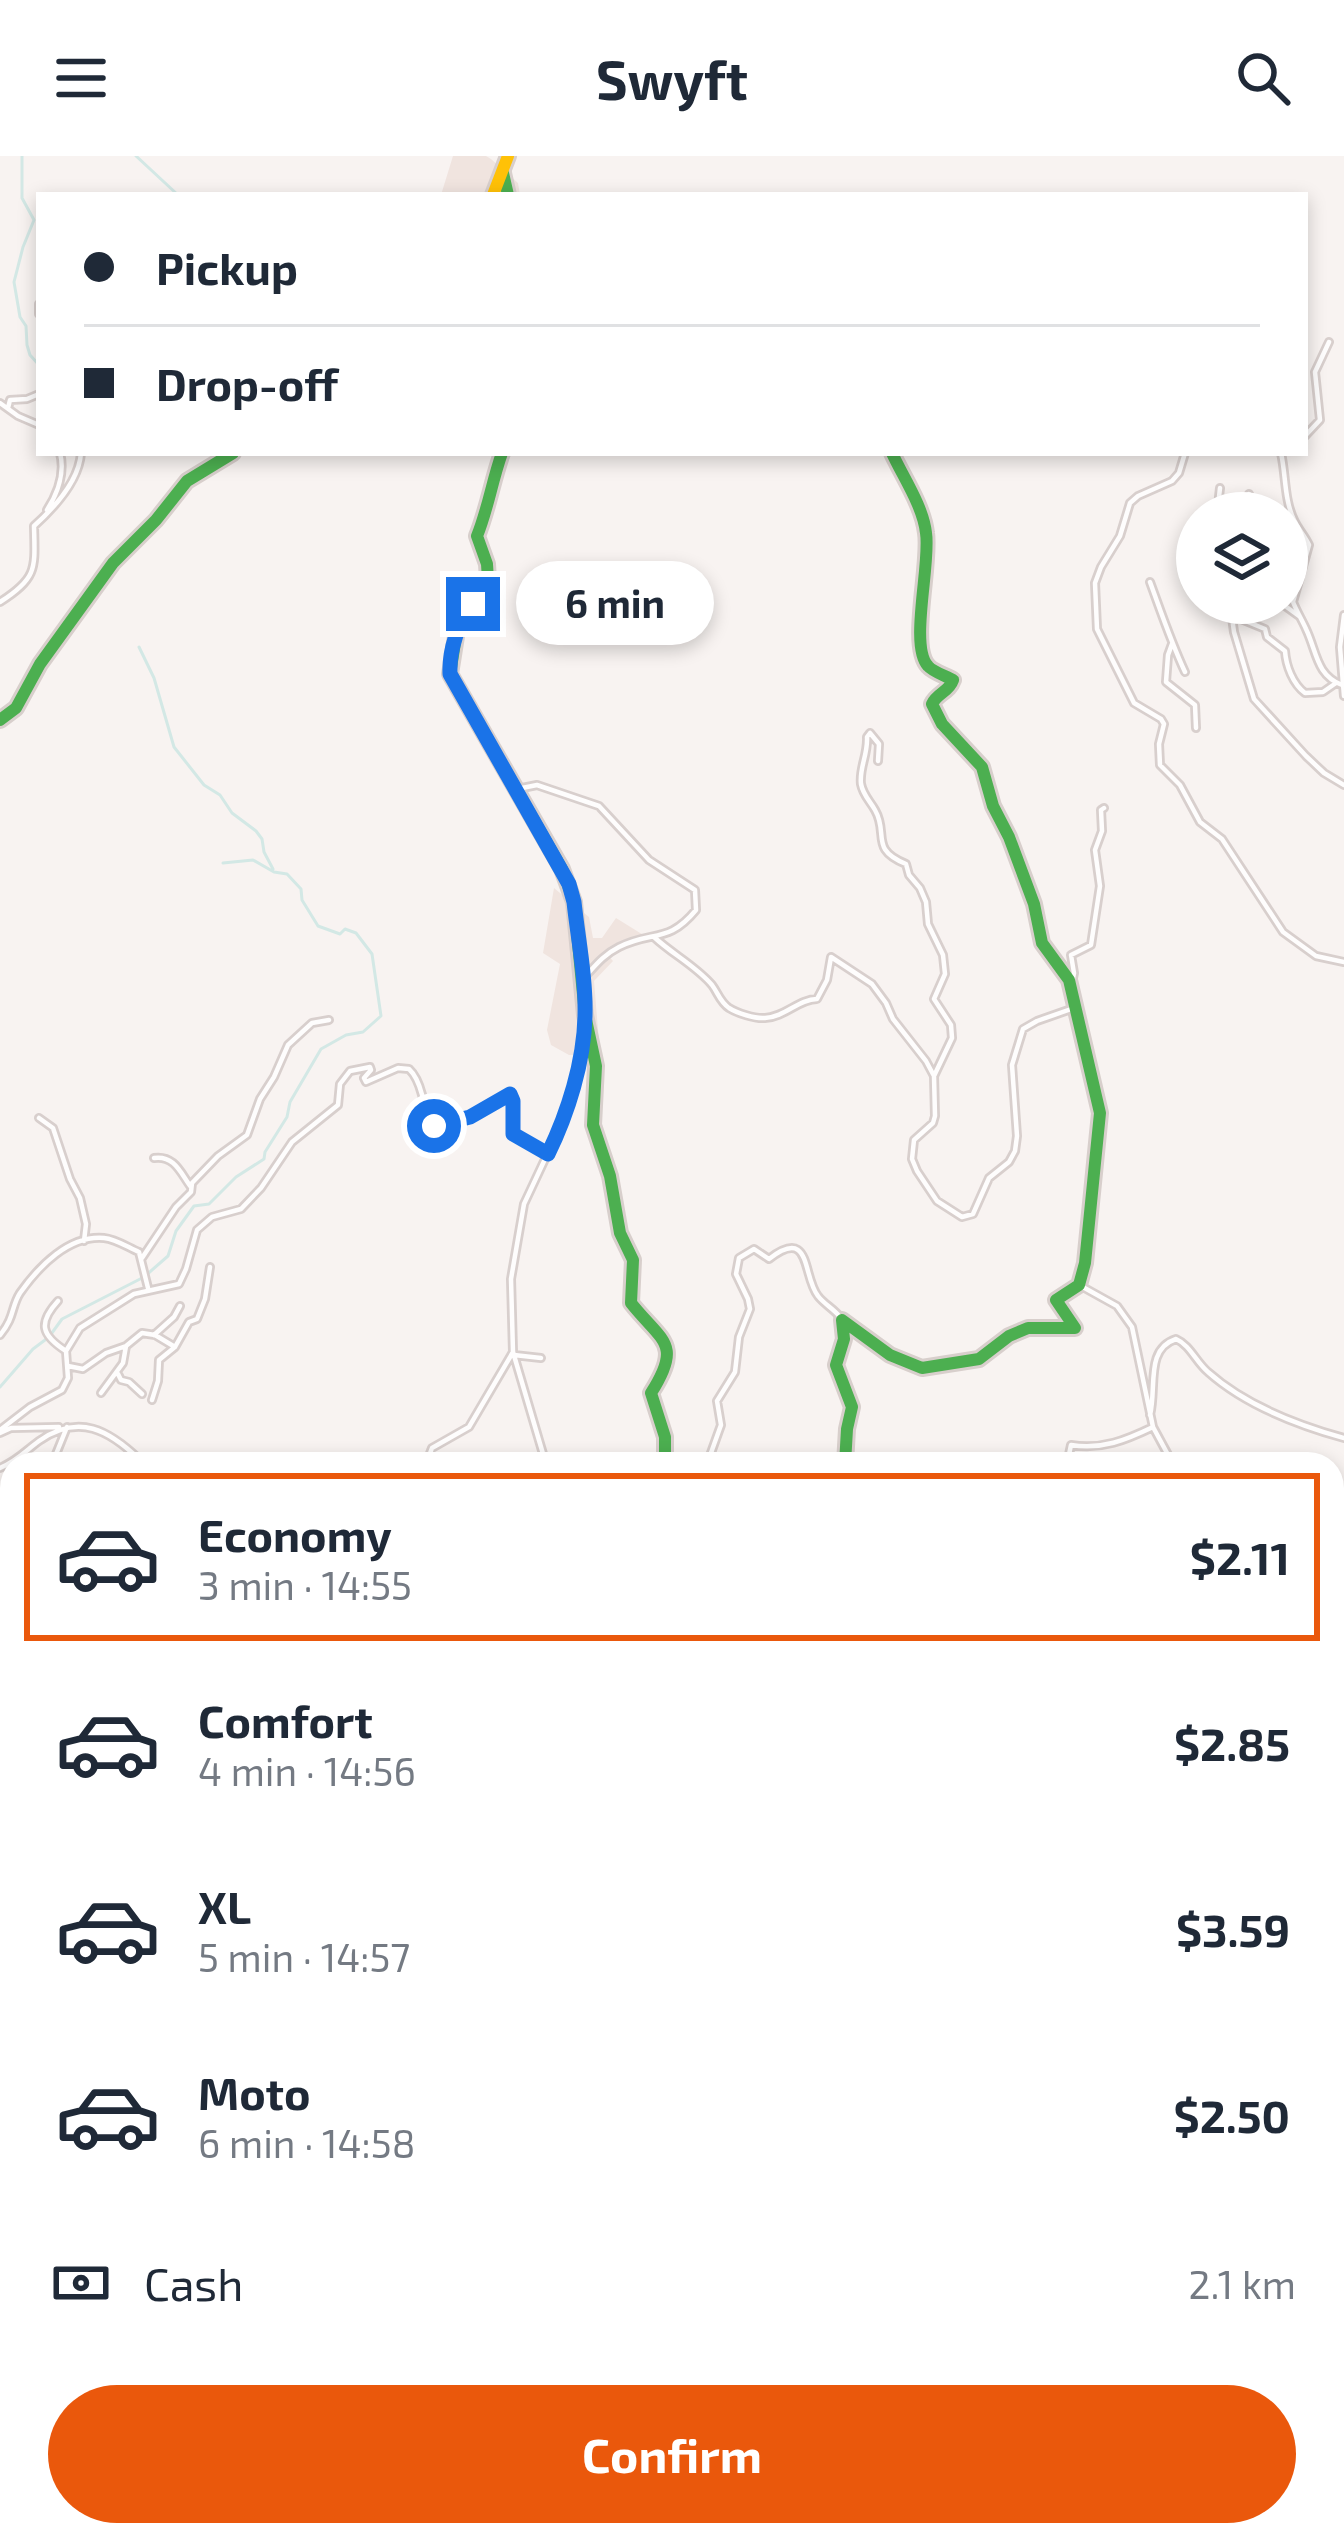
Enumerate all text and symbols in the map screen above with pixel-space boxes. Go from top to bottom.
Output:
icon: menu [48,45,114,111]
icon: search [1230,45,1296,111]
text: Swyft [596,46,748,111]
text: Pickup [156,240,298,294]
text: Drop-off [156,356,338,410]
map controls [1176,492,1308,624]
button: layers [1176,492,1308,624]
callout: 6 min [515,562,713,646]
route end [446,577,500,631]
text: 6 min [565,579,665,626]
route start [407,1099,461,1153]
icon: car [54,1503,162,1611]
text: Economy [198,1507,392,1561]
text: $2.11 [1190,1530,1290,1584]
text: 3 min · 14:55 [198,1561,412,1608]
icon: car [54,1689,162,1797]
text: Comfort [198,1693,373,1747]
text: $2.85 [1174,1716,1290,1770]
text: 4 min · 14:56 [198,1747,416,1794]
icon: car [54,1875,162,1983]
text: XL [198,1879,251,1933]
text: $3.59 [1176,1902,1290,1956]
text: 5 min · 14:57 [198,1933,410,1980]
icon: car [54,2061,162,2169]
text: Moto [198,2065,311,2119]
text: $2.50 [1174,2088,1290,2142]
text: 6 min · 14:58 [198,2119,415,2166]
icon: cash [48,2250,114,2316]
text: Cash [144,2256,243,2310]
text: 2.1 km [1189,2260,1296,2307]
button: Confirm [48,2385,1296,2523]

